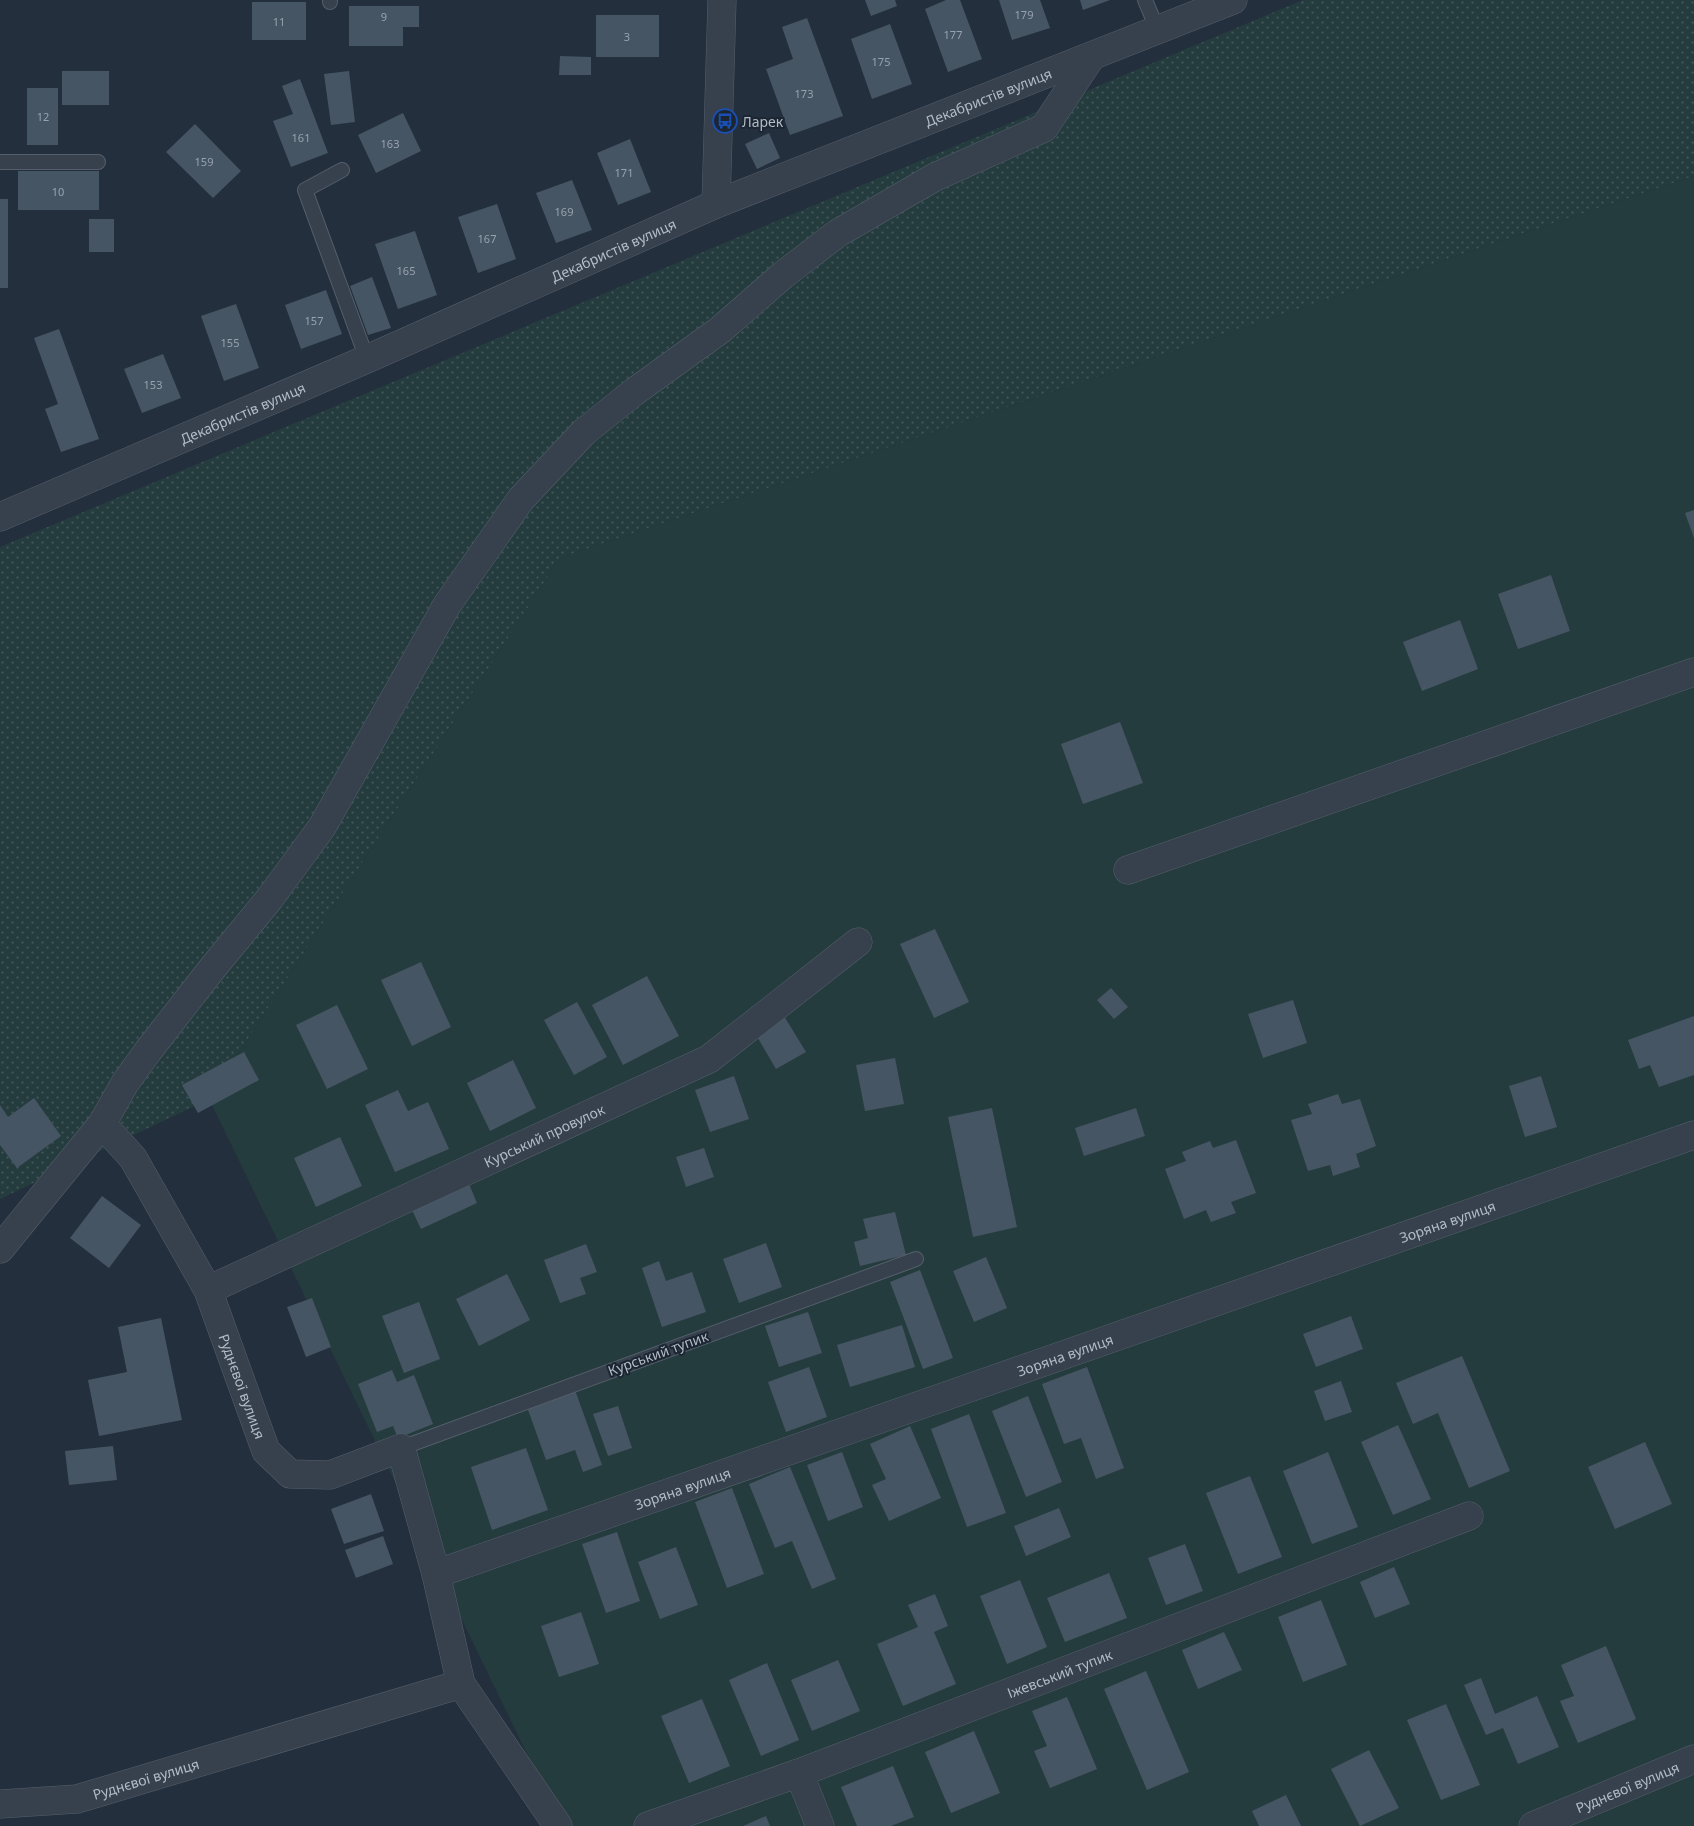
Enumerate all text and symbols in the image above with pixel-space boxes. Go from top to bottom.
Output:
house number: 179 [1015,7,1033,22]
house number: 9 [381,9,387,24]
house number: 11 [273,14,285,29]
house number: 177 [944,27,962,42]
house number: 3 [624,29,630,44]
house number: 175 [872,54,890,69]
street label: Декабристів вулиця [922,63,1054,130]
house number: 173 [795,86,813,101]
bus stop icon: Ларек [712,108,738,134]
house number: 12 [37,109,49,124]
place label: Ларек [742,112,784,131]
house number: 161 [292,130,310,145]
house number: 163 [381,136,399,151]
house number: 159 [195,154,213,169]
house number: 171 [615,165,633,180]
house number: 10 [52,184,64,199]
house number: 169 [555,204,573,219]
street label: Декабристів вулиця [548,214,679,286]
house number: 167 [478,231,496,246]
house number: 165 [397,263,415,278]
house number: 157 [305,313,323,328]
house number: 155 [221,335,239,350]
house number: 153 [144,377,162,392]
street label: Декабристів вулиця [177,377,308,448]
street label: Курський провулок [481,1099,608,1171]
street label: Зоряна вулиця [1397,1196,1498,1247]
street label: Курський тупик [605,1326,711,1380]
street label: Зоряна вулиця [1014,1329,1115,1380]
street label: Руднєвої вулиця [215,1331,270,1441]
street label: Зоряна вулиця [632,1462,733,1514]
street label: Іжевський тупик [1004,1644,1115,1702]
street label: Руднєвої вулиця [90,1753,201,1803]
street label: Руднєвої вулиця [1573,1757,1682,1817]

